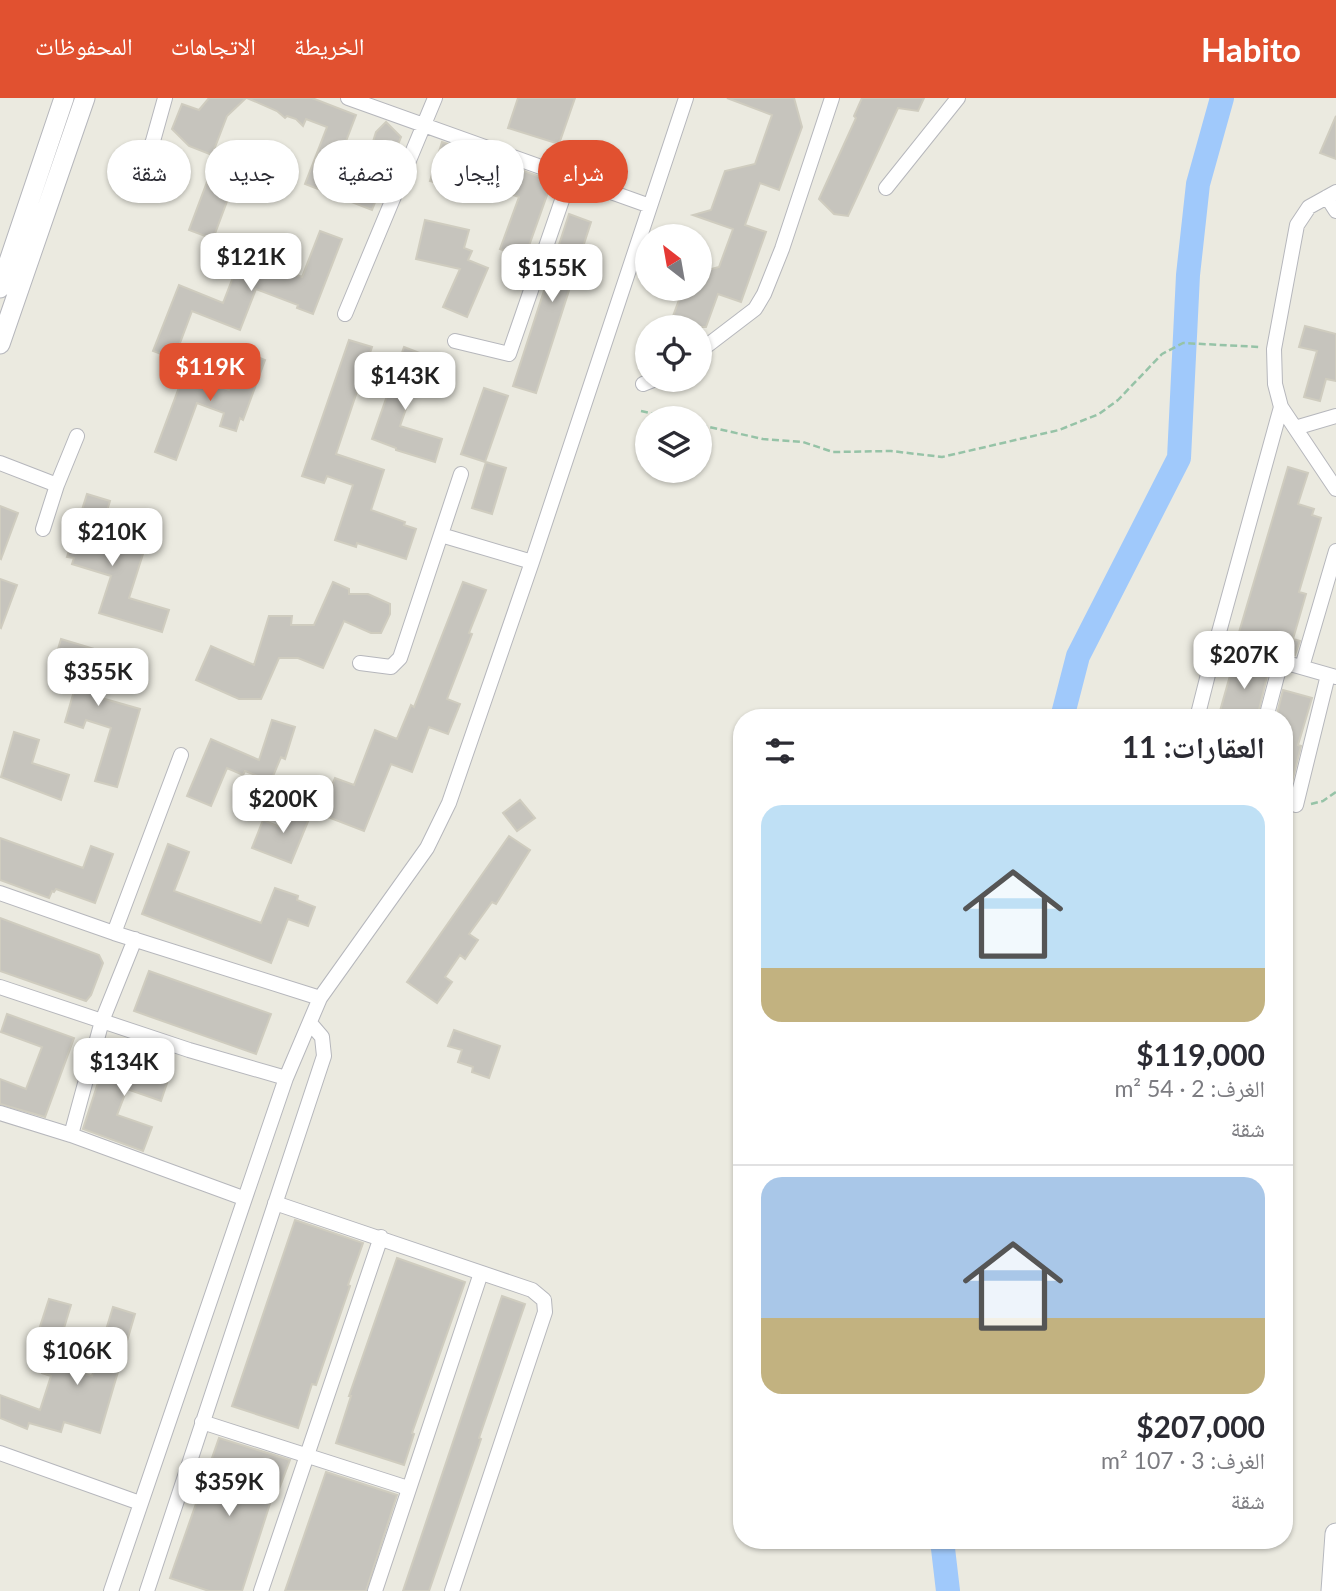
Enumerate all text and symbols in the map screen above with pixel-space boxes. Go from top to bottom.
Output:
text: Habito [1201,29,1301,69]
text: المحفوظات [35,31,133,60]
text: الاتجاهات [171,31,256,60]
text: الخريطة [294,31,365,60]
chip: شقة [107,140,191,203]
chip: جديد [205,140,299,203]
chip: تصفية [313,140,417,203]
chip: إيجار [431,140,524,203]
chip: شراء [538,140,628,203]
north arrow [635,224,712,301]
map controls [635,224,712,483]
pin: $121K [202,234,300,293]
text: $121K [216,242,286,270]
pin: $155K [503,244,601,304]
text: $155K [517,253,587,281]
button: locate [635,315,712,392]
pin: $119K [161,344,259,403]
text: $119K [175,352,245,380]
pin: $143K [356,352,454,412]
text: $143K [370,361,440,389]
button: layers [635,406,712,483]
pin: $210K [63,508,161,568]
text: $210K [77,517,147,545]
pin: $207K [1195,632,1293,691]
text: $207K [1209,640,1279,668]
pin: $355K [49,648,147,708]
text: $355K [63,657,133,685]
text: العقارات: 11 [1122,728,1265,764]
icon: filters [761,732,799,770]
pin: $200K [234,776,332,835]
text: $200K [248,784,318,812]
icon: home [950,851,1076,977]
text: $119,000 [1136,1036,1265,1072]
pin: $134K [75,1038,173,1098]
text: $134K [89,1047,159,1075]
text: الغرف: 2 · 54 m² [1114,1074,1265,1102]
text: شقة [1231,1114,1265,1142]
icon: home [950,1223,1076,1349]
pin: $106K [28,1328,126,1387]
text: $106K [42,1336,112,1364]
text: $207,000 [1136,1408,1265,1444]
text: الغرف: 3 · 107 m² [1101,1446,1265,1474]
pin: $359K [180,1458,278,1518]
text: $359K [194,1467,264,1495]
text: شقة [1231,1486,1265,1514]

